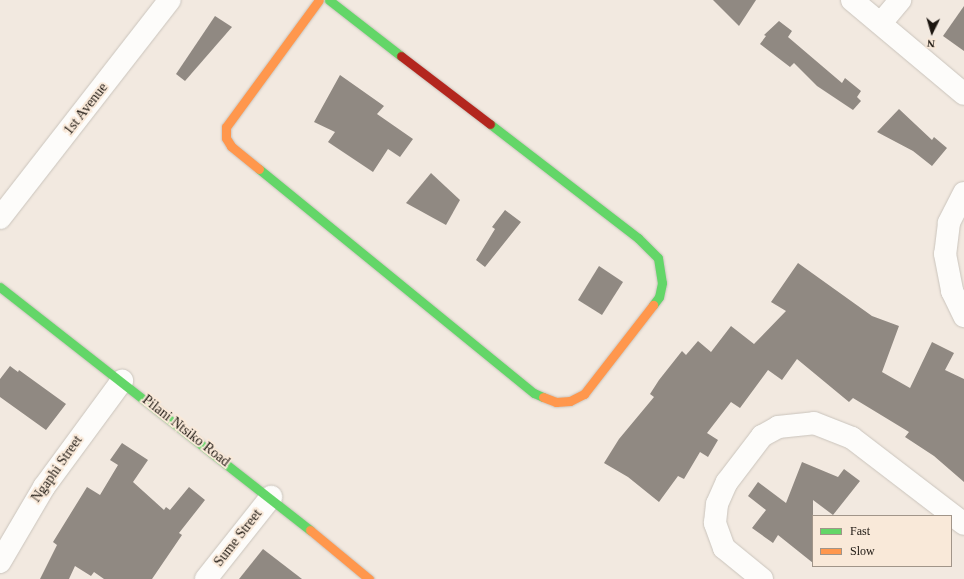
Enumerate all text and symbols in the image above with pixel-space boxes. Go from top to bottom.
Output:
north arrow [912,12,952,52]
text: N [926,38,935,50]
street label: 1st Avenue [60,79,112,139]
street label: Pilani Ntsiko Road [139,392,233,470]
street label: Ngaphi Street [28,432,86,506]
street label: Sume Street [210,506,266,570]
legend [812,515,952,567]
text: Fast [850,524,870,538]
text: Slow [850,544,875,558]

